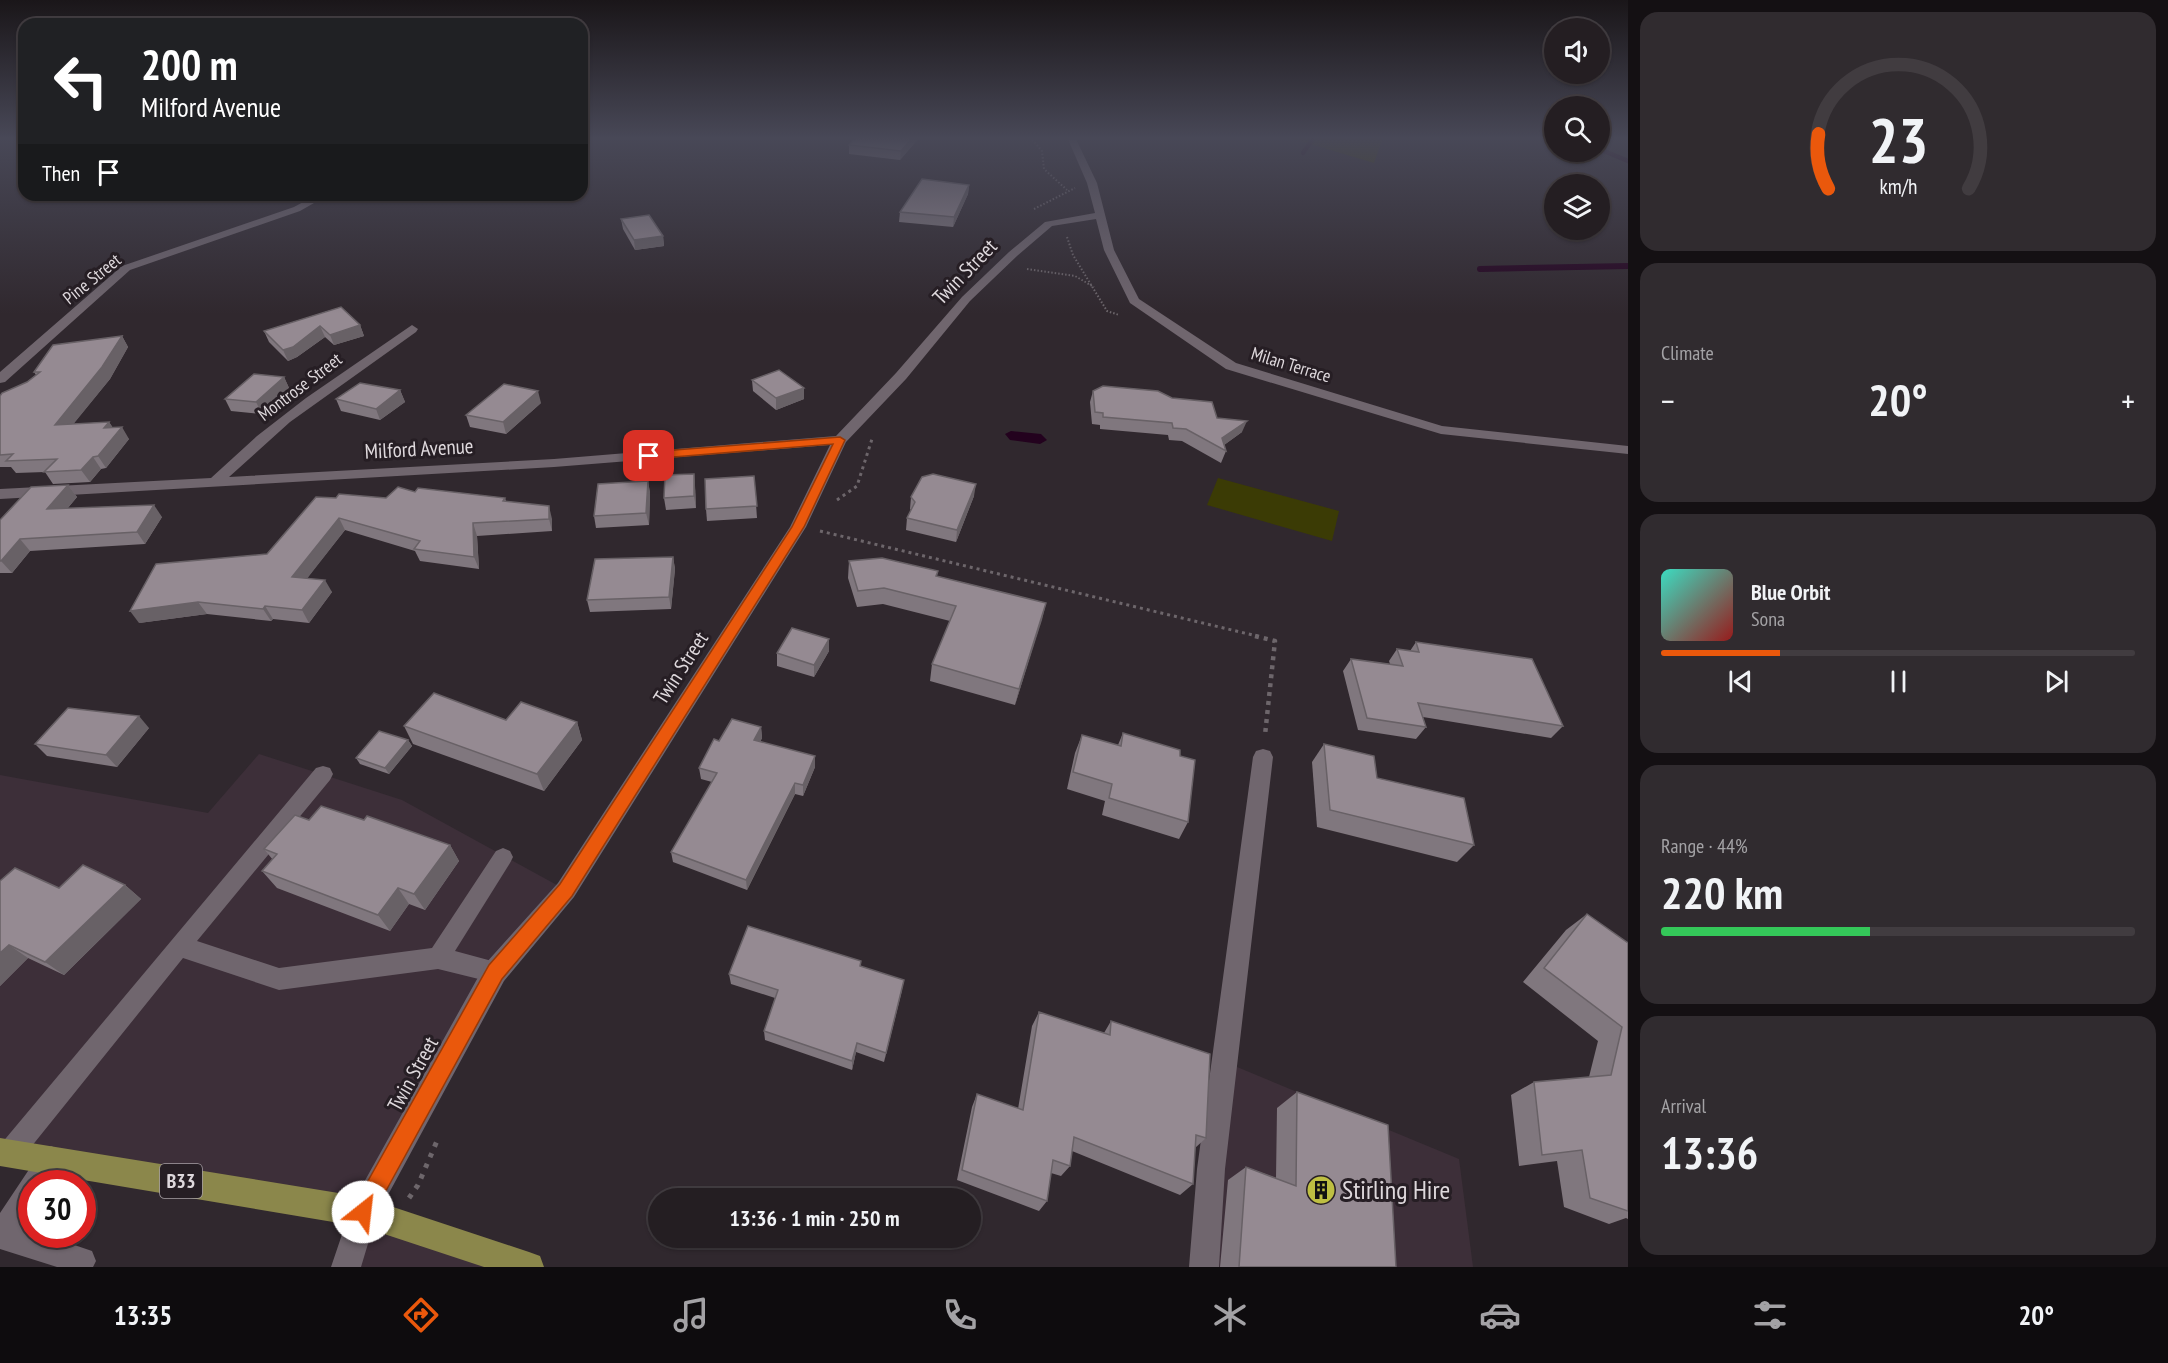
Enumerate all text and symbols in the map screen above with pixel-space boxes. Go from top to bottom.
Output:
map controls [1544,18,1610,240]
button: sound [1544,18,1610,84]
text: 200 m [141,37,238,92]
icon: left [42,42,120,120]
text: Milford Avenue [141,90,281,124]
button: search [1544,96,1610,162]
text: 23 [1868,99,1928,180]
icon: arrive [92,156,125,189]
text: Then [42,159,80,187]
text: km/h [1879,172,1917,200]
button: layers [1544,174,1610,240]
street label: Twin Street [927,233,1003,310]
street label: Pine Street [58,248,126,309]
text: Climate [1661,340,1714,366]
street label: Milan Terrace [1248,342,1334,388]
street label: Montrose Street [253,347,346,426]
text: 20° [1868,370,1928,428]
text: − [1661,379,1675,422]
text: + [2121,379,2135,422]
pin [623,430,674,481]
street label: Milford Avenue [364,432,474,465]
icon: arrive [632,439,665,472]
text: Blue Orbit [1751,578,1830,606]
text: Sona [1751,606,1785,632]
street label: Twin Street [647,626,714,709]
icon: previous [1724,665,1757,698]
icon: pause [1882,665,1915,698]
icon: next [2040,665,2073,698]
text: Range · 44% [1661,833,1748,859]
text: 220 km [1661,863,1783,921]
street label: Twin Street [381,1031,444,1116]
text: Arrival [1661,1093,1706,1119]
text: 13:36 [1661,1123,1758,1181]
road number: B33 [160,1164,202,1198]
speed limit sign: 30 [18,1170,96,1248]
place label: Stirling Hire [1342,1173,1450,1206]
building icon: Stirling Hire [1305,1174,1337,1206]
position arrow [331,1180,395,1244]
text: 13:36 · 1 min · 250 m [729,1204,900,1232]
icon: directions [400,1294,442,1336]
icon: music [670,1294,712,1336]
icon: phone [939,1294,981,1336]
icon: climate [1209,1294,1251,1336]
icon: car [1479,1294,1521,1336]
icon: filters [1749,1294,1791,1336]
text: 13:35 [114,1298,172,1332]
text: 20° [2018,1298,2054,1332]

